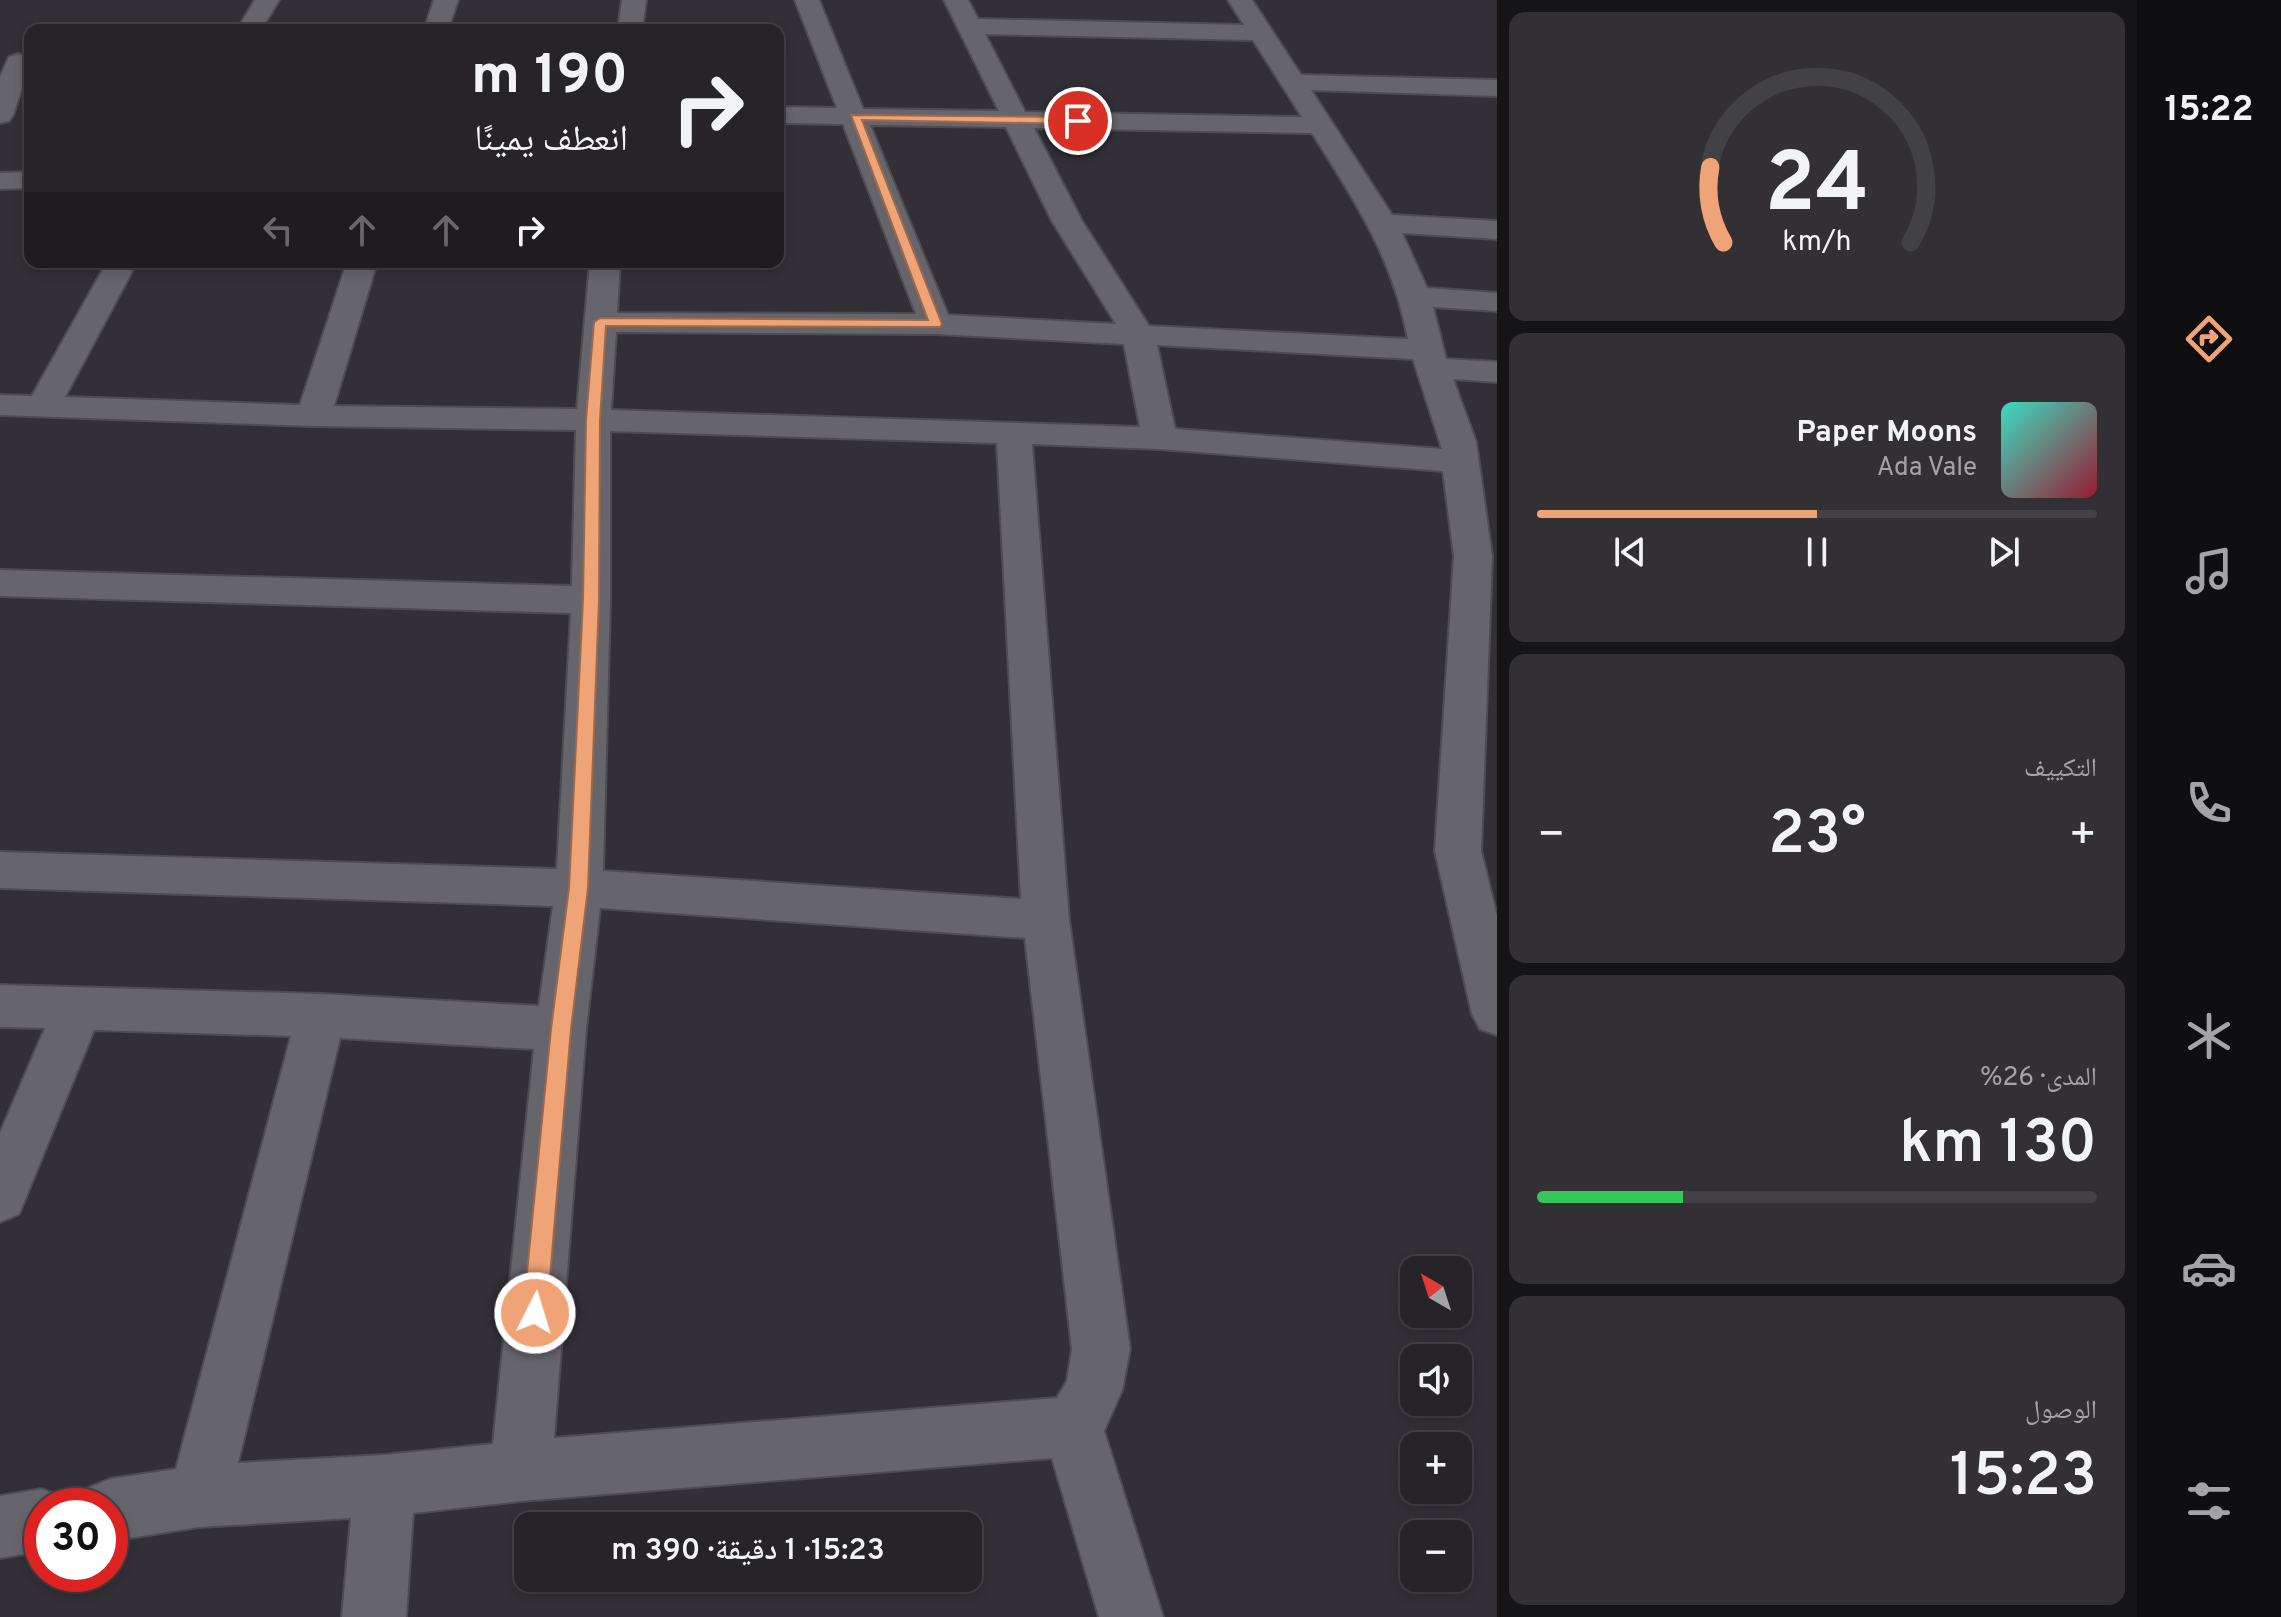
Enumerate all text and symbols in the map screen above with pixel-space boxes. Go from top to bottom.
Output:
text: 190 m [471,43,628,113]
icon: right [656,56,760,160]
pin [1044,87,1112,155]
text: 15:22 [2164,88,2254,134]
icon: arrive [1056,99,1100,143]
text: انعطف يمينًا [474,118,628,164]
text: 24 [1765,135,1869,240]
icon: left [256,208,300,252]
icon: ahead [340,208,384,252]
icon: ahead [424,208,468,252]
icon: right [508,208,552,252]
text: km/h [1782,225,1852,261]
icon: directions [2181,311,2237,367]
text: Paper Moons [1797,415,1977,452]
text: Ada Vale [1877,452,1977,485]
icon: previous [1608,530,1652,574]
icon: pause [1795,530,1839,574]
icon: next [1982,530,2026,574]
icon: music [2181,543,2237,599]
text: التكييف [2024,753,2097,786]
icon: phone [2181,775,2237,831]
text: 23° [1768,799,1866,875]
text: − [1537,809,1565,865]
text: + [2069,809,2097,865]
icon: climate [2181,1008,2237,1064]
text: المدى · 26% [1980,1062,2097,1095]
text: 130 km [1899,1108,2097,1184]
icon: car [2181,1240,2237,1296]
north arrow [1400,1256,1472,1328]
map controls [1400,1256,1472,1592]
position arrow [493,1271,577,1355]
button: sound [1400,1344,1472,1416]
text: الوصول [2025,1395,2097,1428]
button: + [1400,1432,1472,1504]
text: 15:23 [1950,1441,2097,1517]
icon: filters [2181,1473,2237,1529]
speed limit sign: 30 [24,1488,128,1592]
button: − [1400,1520,1472,1592]
text: 15:23 · 1 دقيقة · 390 m [611,1533,885,1570]

